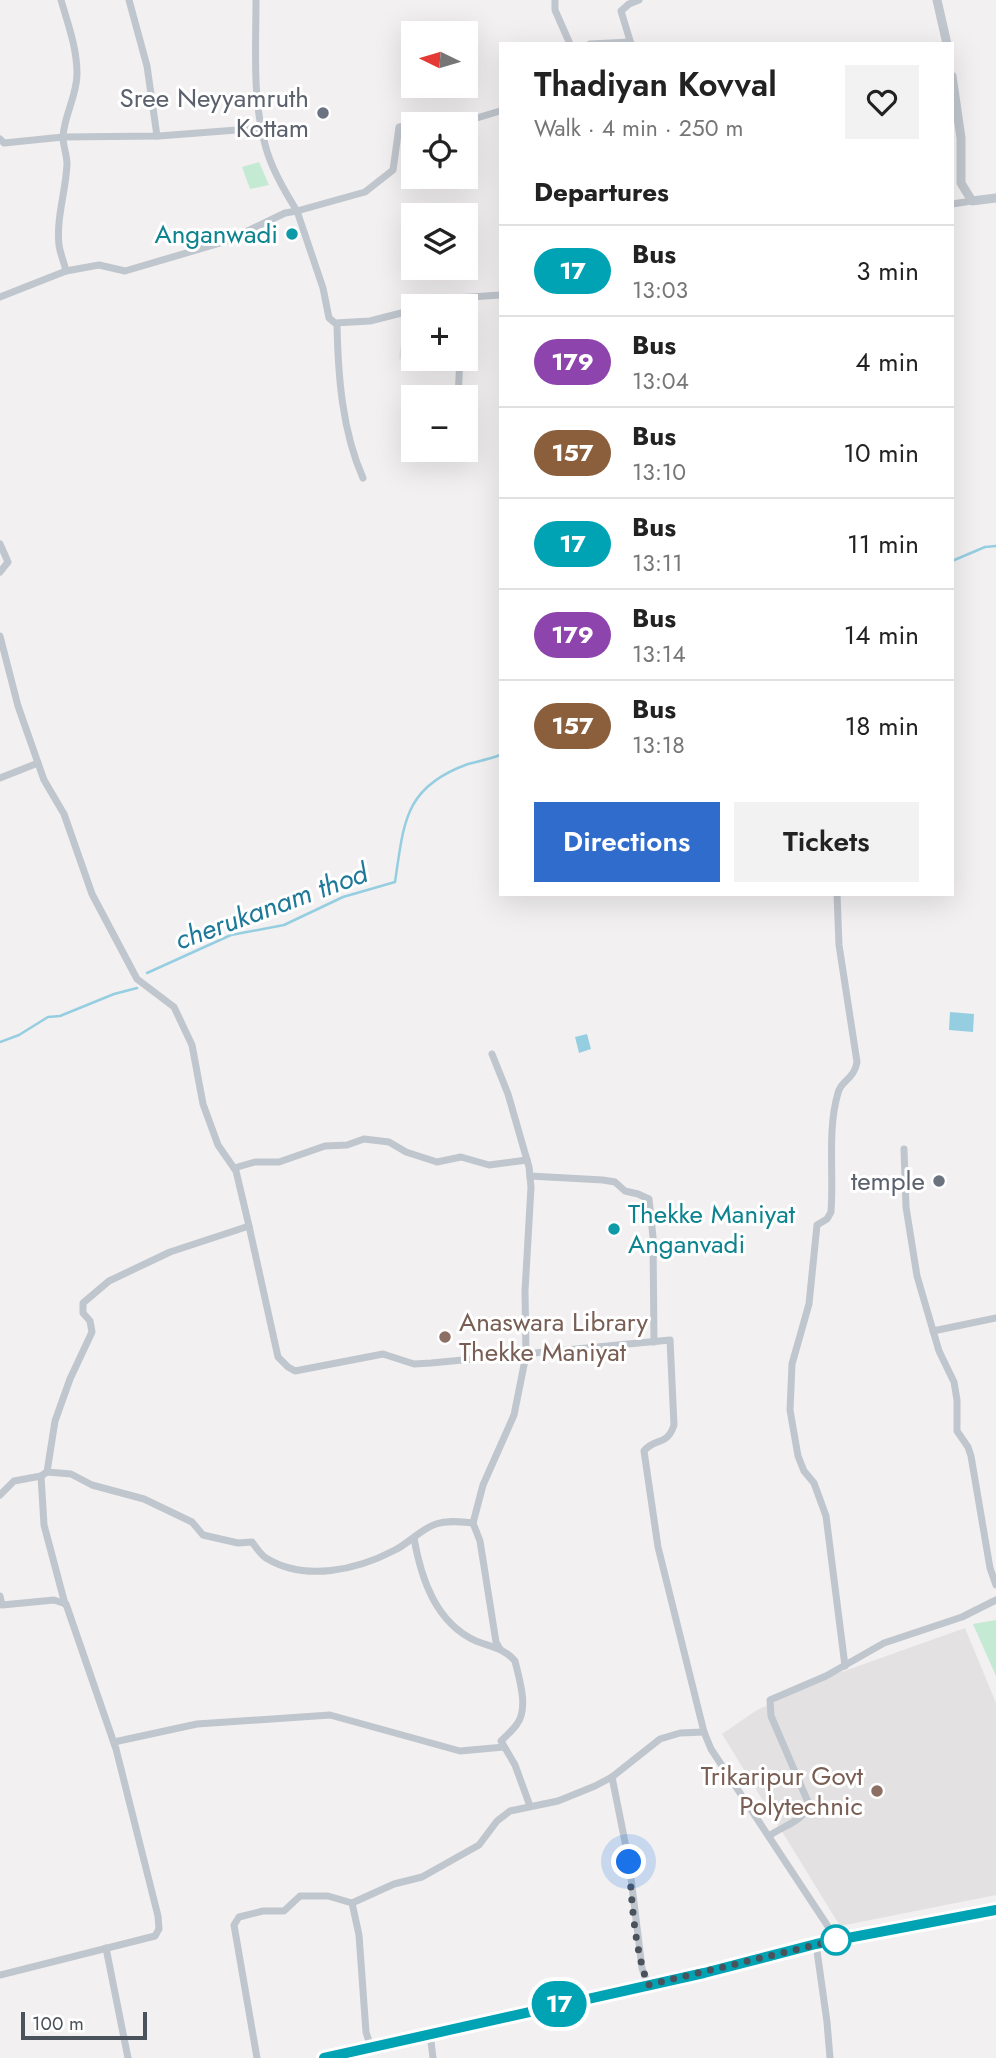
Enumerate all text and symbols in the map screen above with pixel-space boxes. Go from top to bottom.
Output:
north arrow [401,21,478,98]
map controls [401,21,478,462]
text: Thadiyan Kovval [534,61,777,108]
button: heart [845,65,919,139]
place label: Sree Neyyamruth Kottam [120,79,309,147]
marker: Sree Neyyamruth Kottam [315,105,331,121]
text: Walk · 4 min · 250 m [534,111,743,145]
button: locate [401,112,478,189]
text: Departures [534,173,669,211]
button: layers [401,203,478,280]
place label: Anganwadi [155,215,278,253]
marker: Anganwadi [284,226,300,242]
text: Bus [632,235,676,273]
text: 3 min [856,252,919,290]
text: 17 [559,253,586,288]
text: 13:03 [632,273,688,307]
button: + [401,294,478,371]
text: Bus [632,326,676,364]
text: 4 min [855,343,919,381]
text: 179 [551,344,594,379]
text: 13:04 [632,364,689,398]
button: − [401,385,478,462]
text: Bus [632,417,676,455]
text: 10 min [843,434,919,472]
text: 157 [551,435,594,470]
text: 13:10 [632,455,686,489]
text: Bus [632,508,676,546]
text: 11 min [847,525,919,563]
text: 17 [559,526,586,561]
text: 13:11 [632,546,683,580]
text: Bus [632,599,676,637]
text: 14 min [844,616,919,654]
text: 179 [551,617,594,652]
text: 13:14 [632,637,686,671]
text: Bus [632,690,676,728]
text: 18 min [845,707,919,745]
text: 157 [551,708,594,743]
text: 13:18 [632,728,685,762]
button: Directions [534,802,720,882]
button: Tickets [734,802,919,882]
water label: cherukanam thod [169,852,375,960]
place label: temple [851,1162,925,1200]
marker: temple [931,1173,947,1189]
place label: Thekke Maniyat Anganvadi [628,1195,796,1263]
marker: Thekke Maniyat Anganvadi [606,1221,622,1237]
place label: Anaswara Library Thekke Maniyat [459,1303,648,1371]
marker: Anaswara Library Thekke Maniyat [437,1329,453,1345]
place label: Trikaripur Govt Polytechnic [701,1757,864,1825]
marker: Trikaripur Govt Polytechnic [869,1783,885,1799]
your location [611,1844,646,1879]
unlabelled marker [821,1925,851,1955]
line badge: 17 [528,1981,590,2027]
text: 17 [546,1986,572,2021]
scale bar [21,2009,147,2041]
text: 100 m [32,2010,84,2037]

